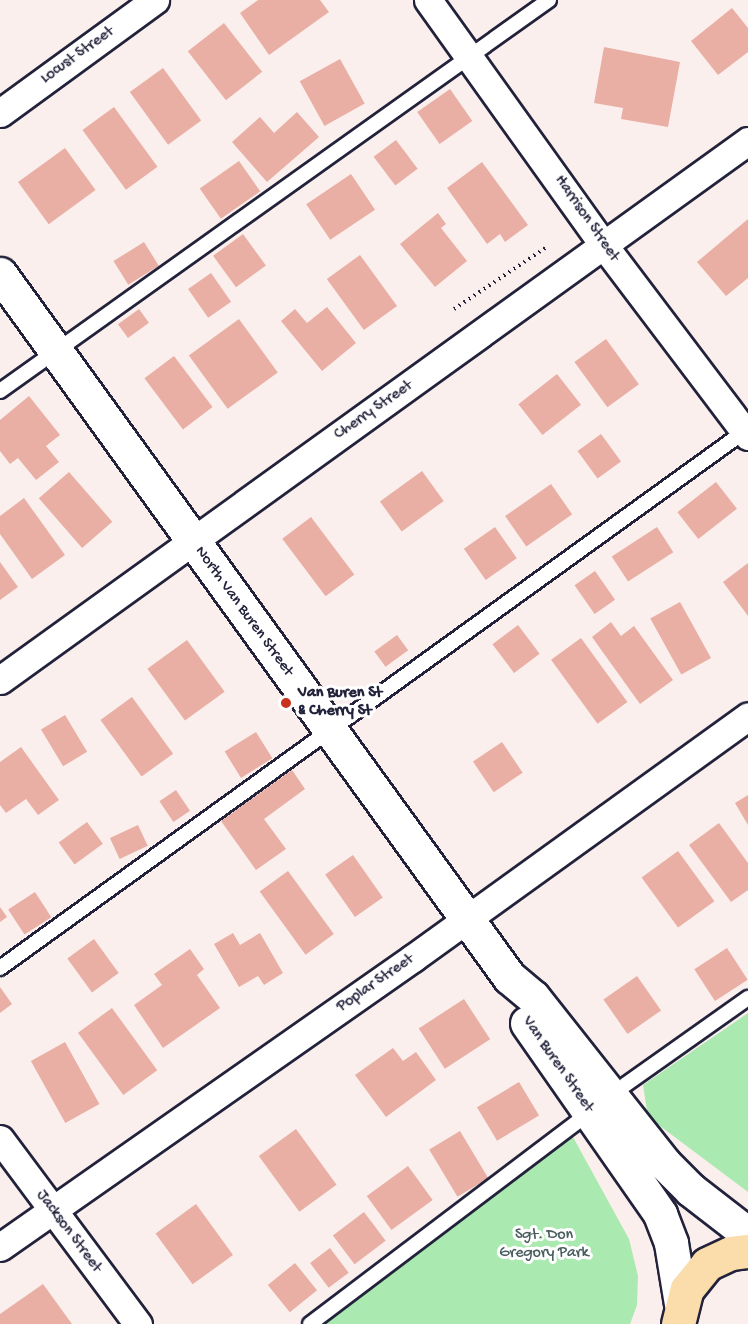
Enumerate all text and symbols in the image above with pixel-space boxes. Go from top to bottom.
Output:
street label: Locust Street [38,23,118,89]
street label: Harrison Street [549,172,623,266]
street label: Cherry Street [331,377,417,445]
street label: North Van Buren Street [189,543,297,681]
place label: Van Buren St & Cherry St [298,684,382,722]
marker: Van Buren St & Cherry St [279,696,293,710]
street label: Poplar Street [334,950,418,1018]
street label: Van Buren Street [517,1013,597,1117]
street label: Jackson Street [31,1187,105,1277]
park label: Sgt. Don Gregory Park [499,1226,589,1264]

